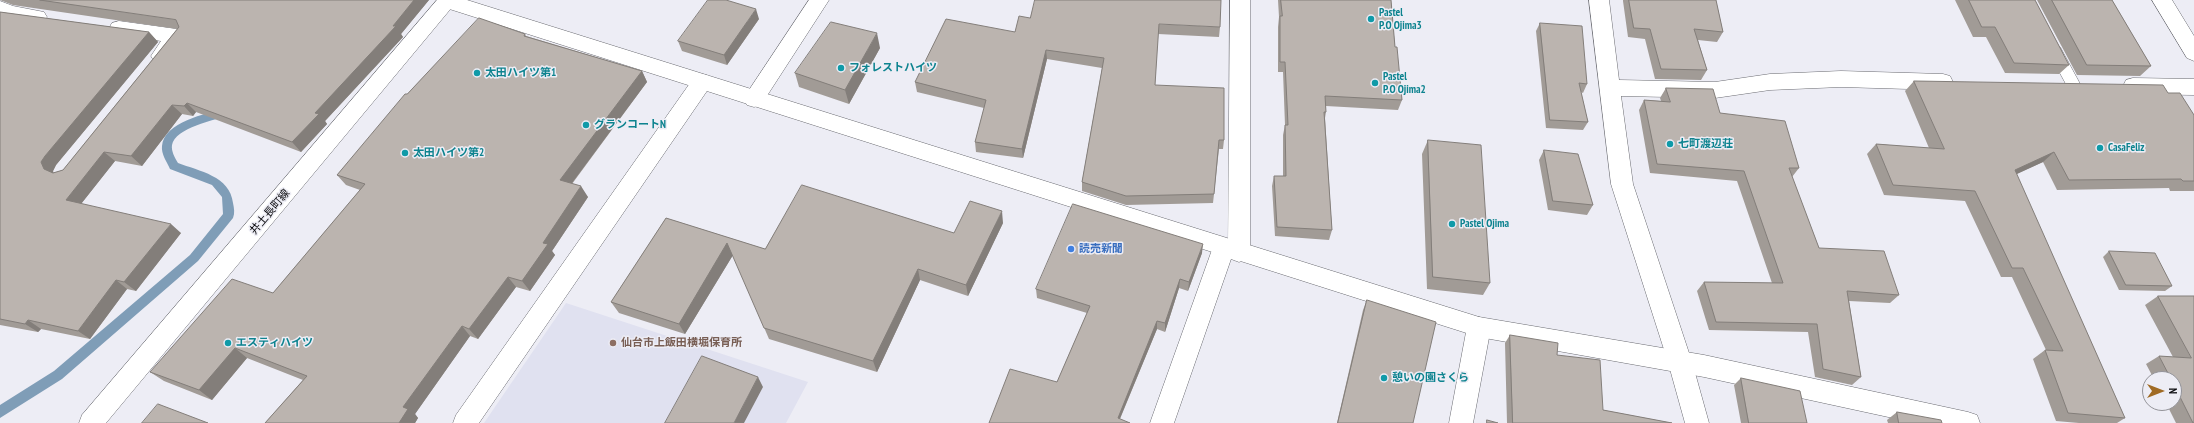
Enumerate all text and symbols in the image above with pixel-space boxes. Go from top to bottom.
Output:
place label: Pastel P.O Ojima3 [1379,6,1422,32]
marker: Pastel P.O Ojima3 [1366,14,1376,24]
place label: フォレストハイツ [849,61,937,75]
marker: フォレストハイツ [836,63,846,73]
place label: 太田ハイツ第1 [485,66,556,80]
marker: 太田ハイツ第1 [472,68,482,78]
place label: Pastel P.O Ojima2 [1383,70,1426,96]
marker: Pastel P.O Ojima2 [1370,78,1380,88]
place label: グランコートN [594,118,666,132]
marker: グランコートN [581,120,591,130]
place label: 七町渡辺荘 [1678,137,1733,151]
marker: 七町渡辺荘 [1665,139,1675,149]
place label: CasaFeliz [2108,141,2145,155]
marker: CasaFeliz [2095,143,2105,153]
place label: 太田ハイツ第2 [413,146,484,160]
marker: 太田ハイツ第2 [400,148,410,158]
street label: 井土長町線 [247,187,293,237]
place label: Pastel Ojima [1460,217,1509,231]
marker: Pastel Ojima [1447,219,1457,229]
place label: 読売新聞 [1079,242,1123,256]
marker: 読売新聞 [1066,244,1076,254]
place label: エスティハイツ [236,336,313,350]
place label: 仙台市上飯田横堀保育所 [621,336,742,350]
marker: エスティハイツ [223,338,233,348]
marker: 仙台市上飯田横堀保育所 [608,338,618,348]
place label: 憩いの園さくら [1392,371,1469,385]
north arrow [2142,371,2182,411]
marker: 憩いの園さくら [1379,373,1389,383]
text: N [2166,388,2180,394]

